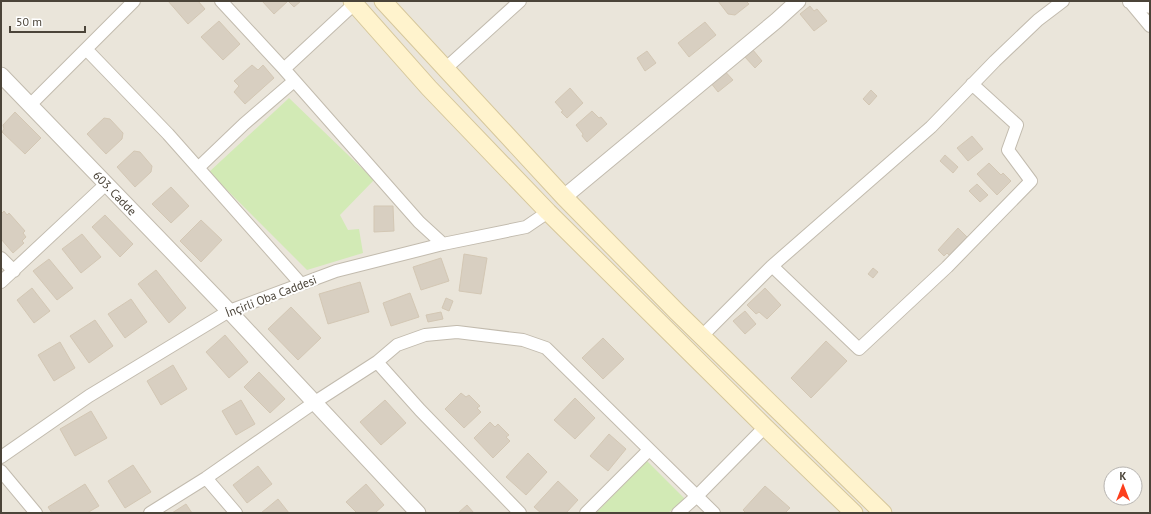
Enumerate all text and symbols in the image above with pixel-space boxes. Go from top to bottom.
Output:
scale bar [10,8,85,34]
text: 50 m [16,14,42,29]
street label: 603. Cadde [90,168,140,218]
street label: İnçirli Oba Caddesi [223,272,319,320]
north arrow [1103,466,1143,506]
text: K [1120,469,1127,483]

